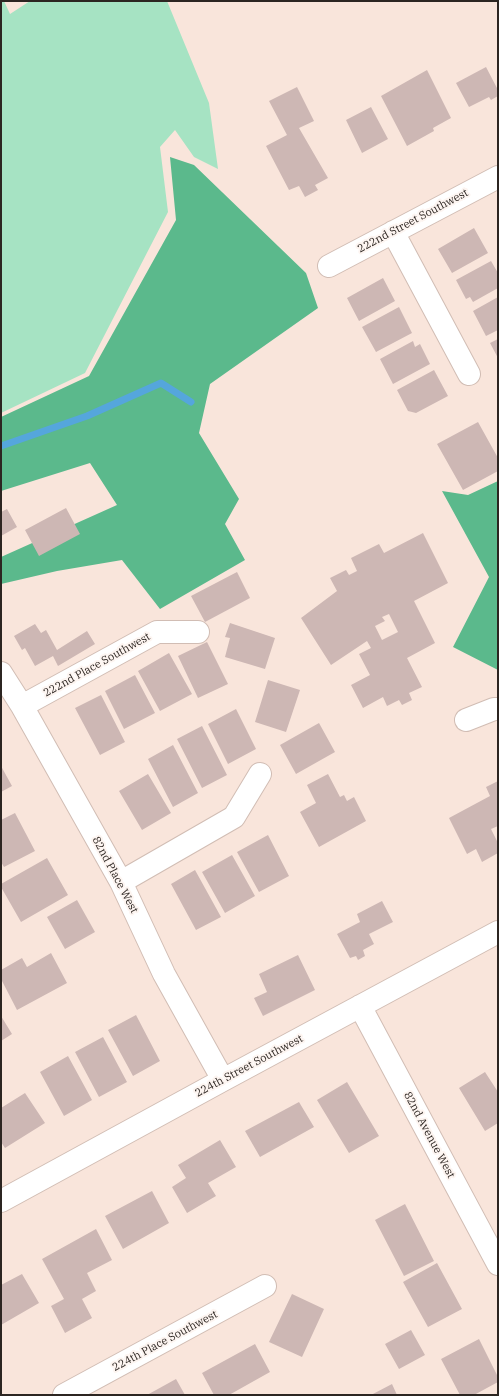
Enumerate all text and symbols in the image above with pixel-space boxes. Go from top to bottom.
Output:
street label: 222nd Street Southwest [356,186,470,256]
street label: 222nd Place Southwest [41,630,153,700]
street label: 82nd Place West [89,834,141,916]
street label: 224th Street Southwest [193,1032,305,1100]
street label: 82nd Avenue West [401,1090,457,1180]
street label: 224th Place Southwest [110,1308,220,1374]

